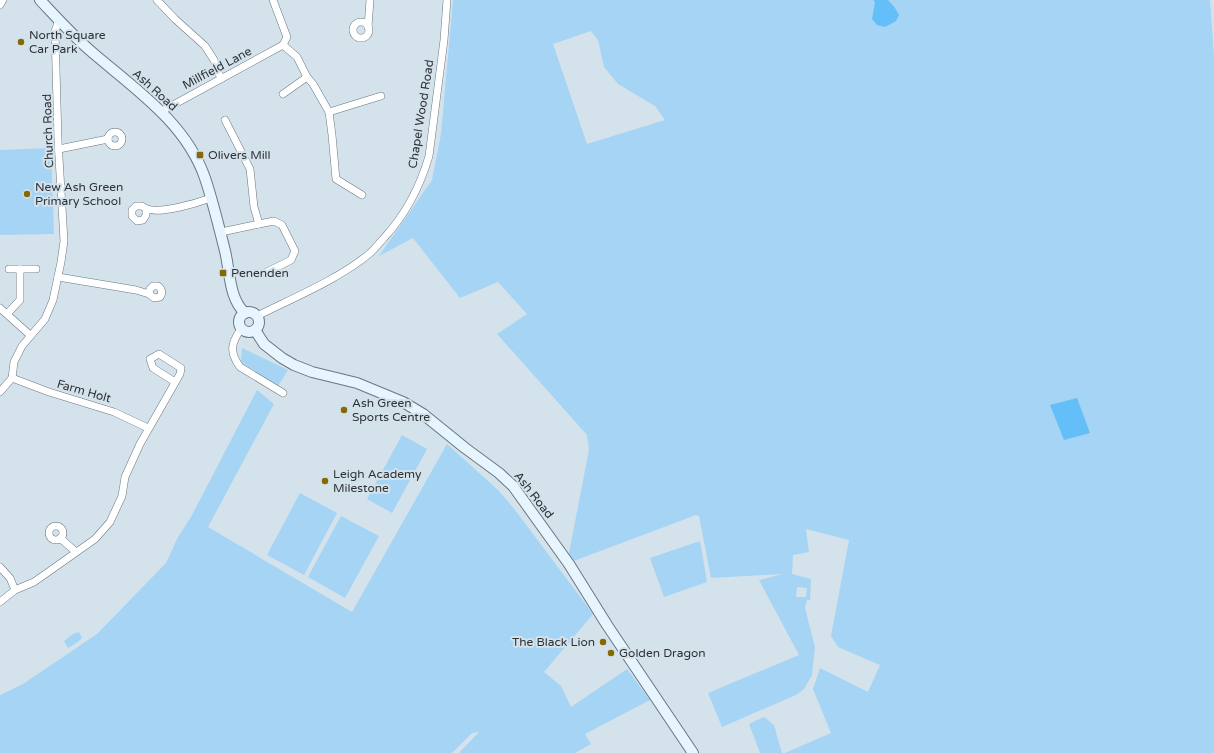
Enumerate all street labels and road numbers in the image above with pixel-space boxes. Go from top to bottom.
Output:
street label: Millfield Lane [180,44,254,92]
street label: Chapel Wood Road [405,59,437,169]
street label: Ash Road [130,66,180,114]
street label: Church Road [40,94,56,168]
street label: Farm Holt [55,377,113,406]
street label: Ash Road [511,469,557,521]

